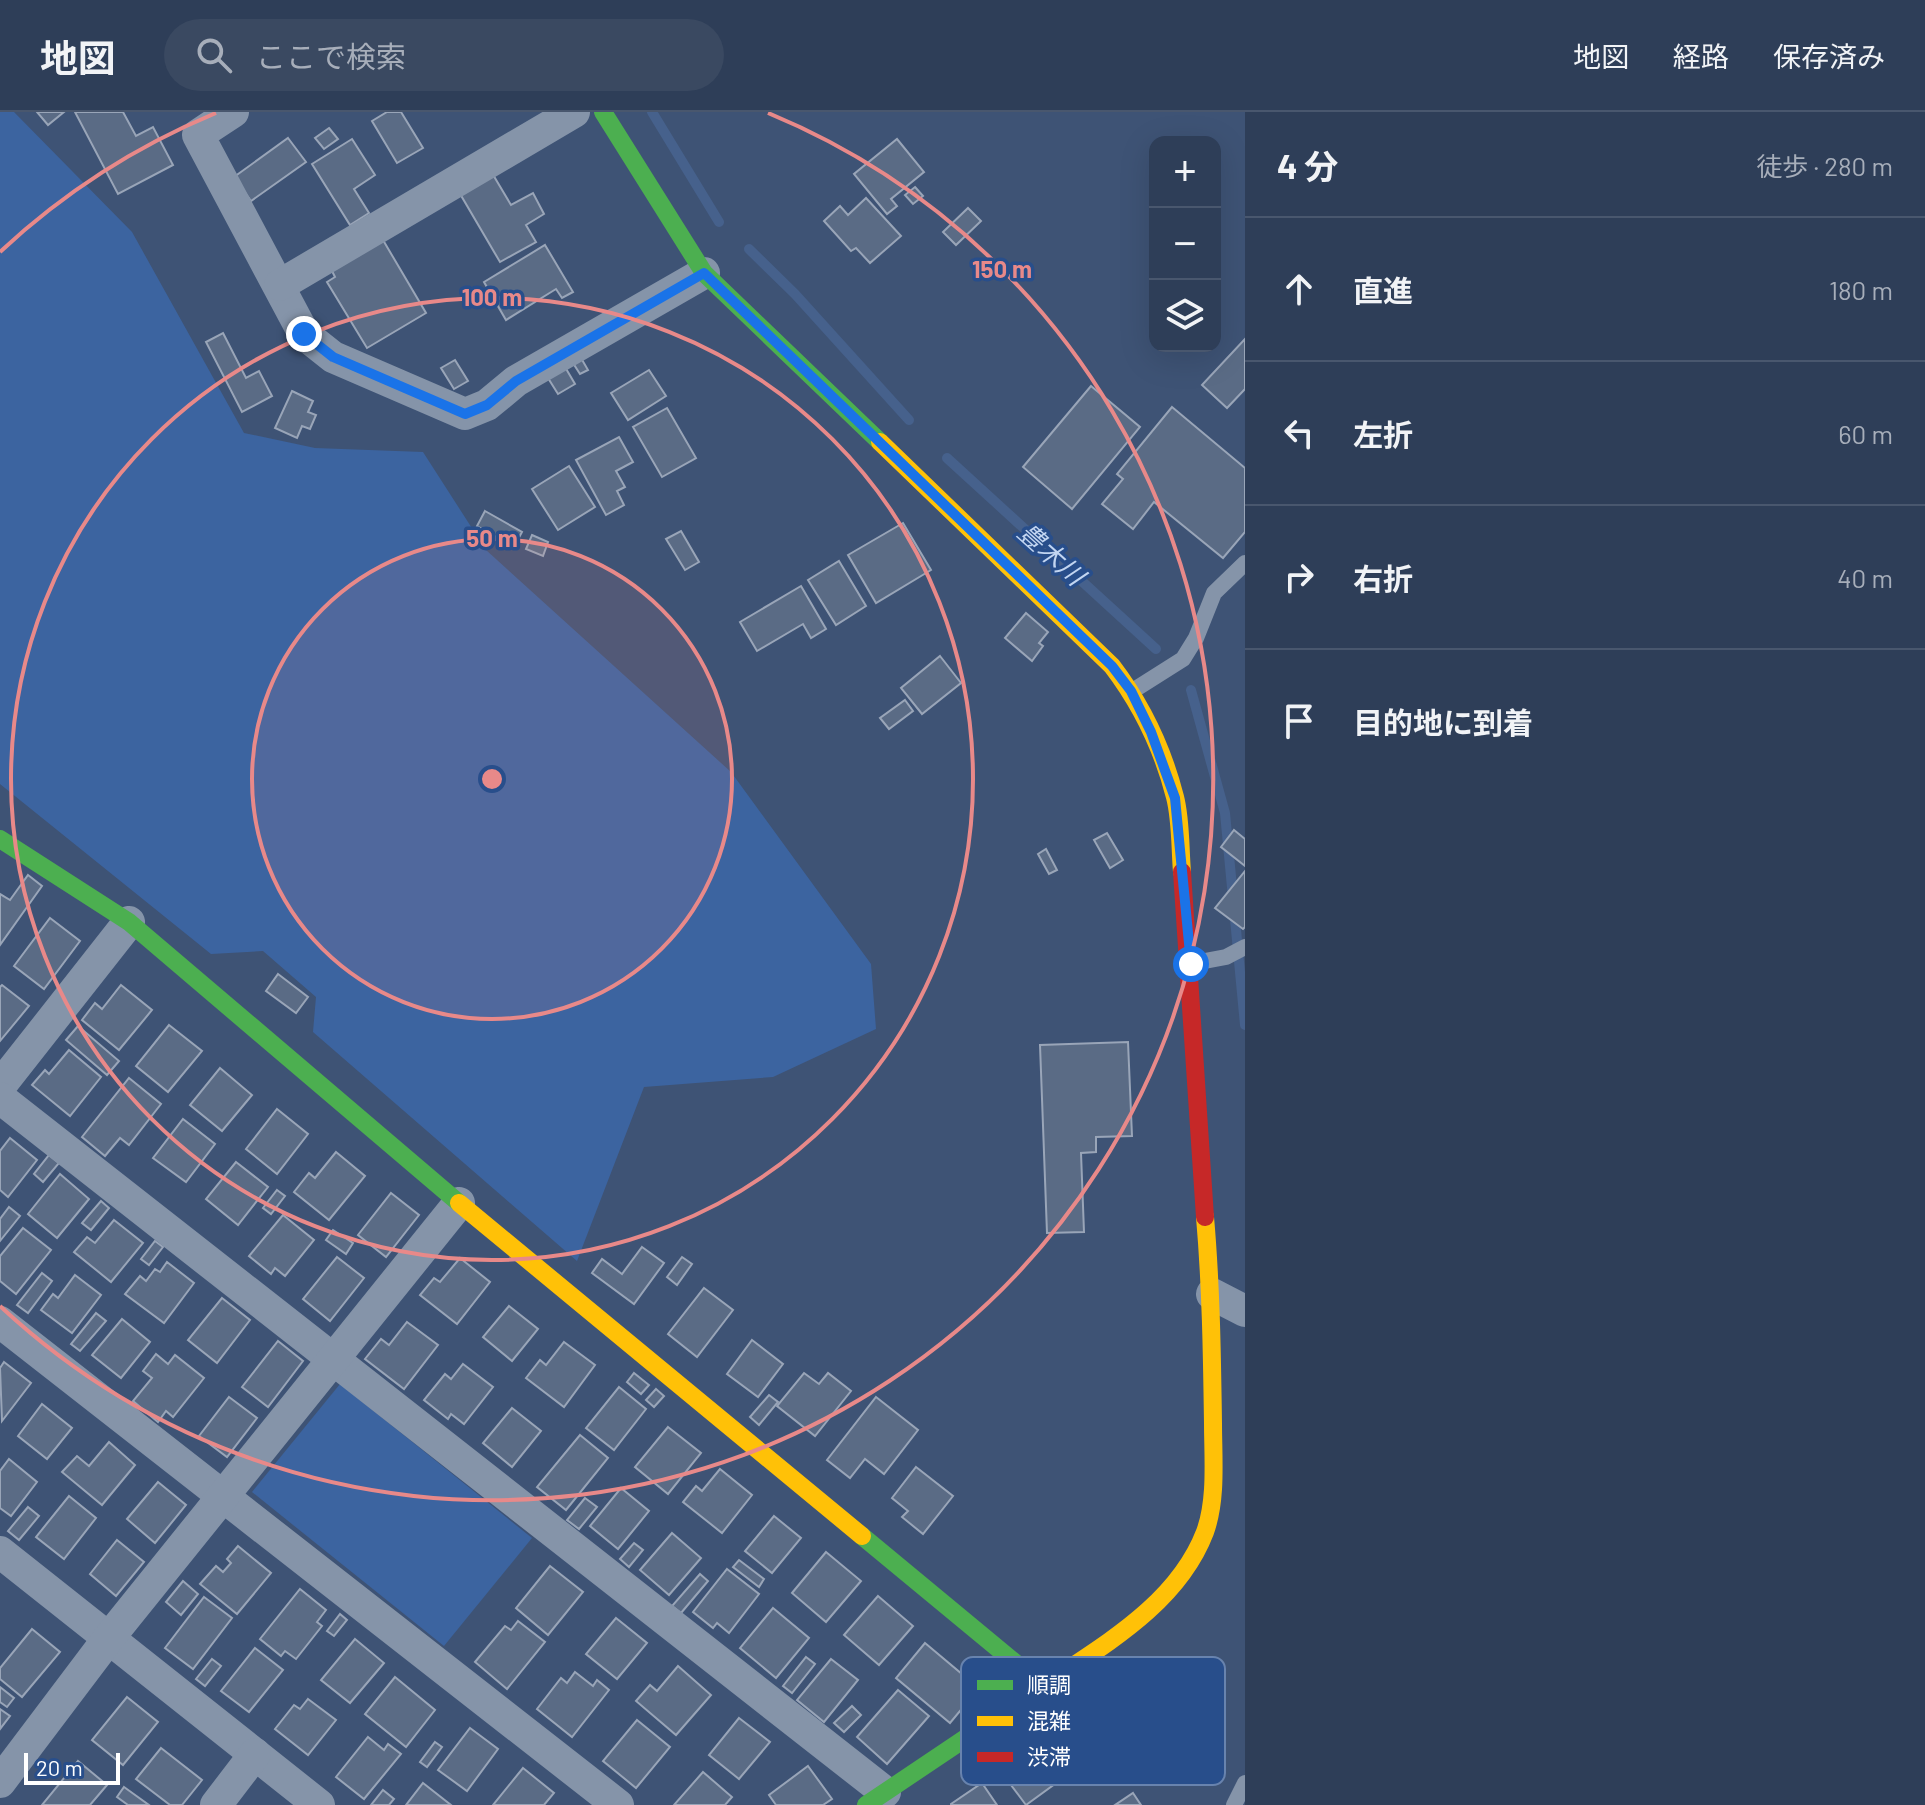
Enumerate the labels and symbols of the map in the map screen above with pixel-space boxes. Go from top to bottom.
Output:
text: 150 m [972,254,1032,283]
text: 100 m [462,282,522,311]
route end [286,316,322,352]
water label: 豊木川 [1013,515,1094,593]
text: 50 m [466,523,518,552]
centre of rings [478,765,506,793]
route start [1173,946,1209,982]
legend [961,1657,1225,1785]
text: 順調 [1027,1671,1071,1697]
text: 混雑 [1027,1707,1071,1733]
text: 渋滞 [1027,1743,1071,1769]
scale bar [24,1749,120,1785]

